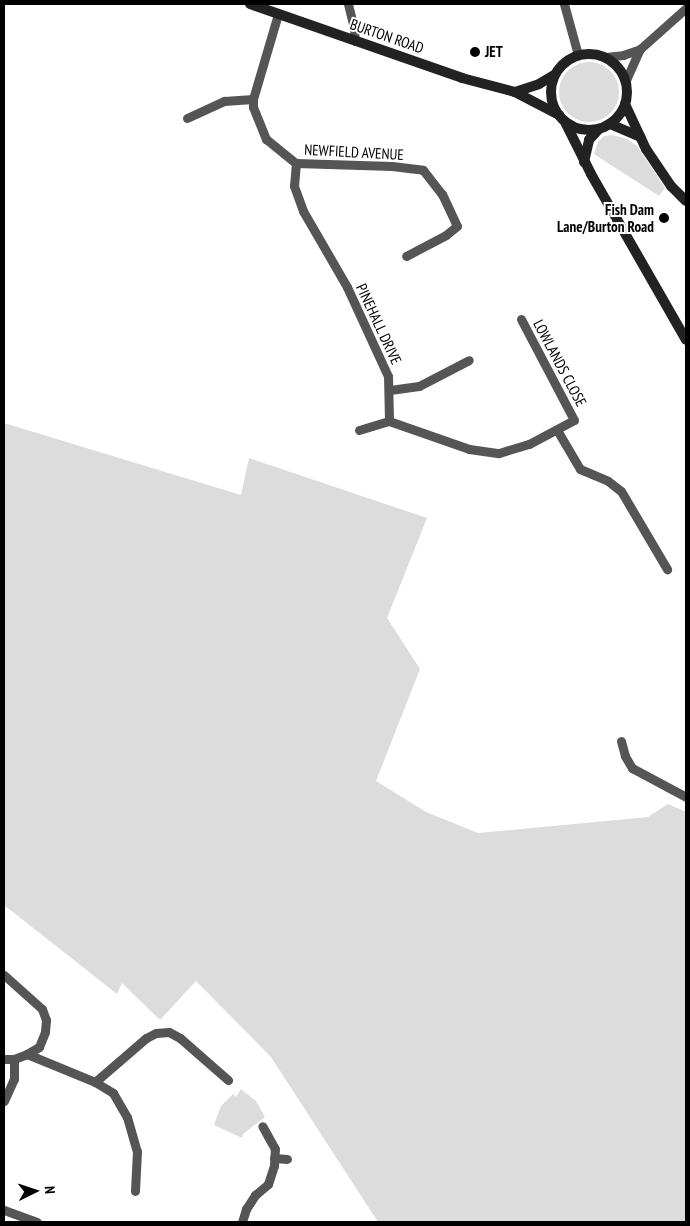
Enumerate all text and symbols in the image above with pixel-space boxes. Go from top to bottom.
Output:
street label: BURTON ROAD [348,15,426,57]
place label: JET [485,43,503,61]
marker: JET [469,46,481,58]
street label: NEWFIELD AVENUE [303,140,405,164]
place label: Fish Dam Lane/Burton Road [557,200,654,235]
marker: Fish Dam Lane/Burton Road [658,212,670,224]
street label: PINEHALL DRIVE [352,281,406,367]
street label: LOWLANDS CLOSE [530,317,590,409]
north arrow [10,1166,60,1216]
text: N [41,1186,59,1194]

